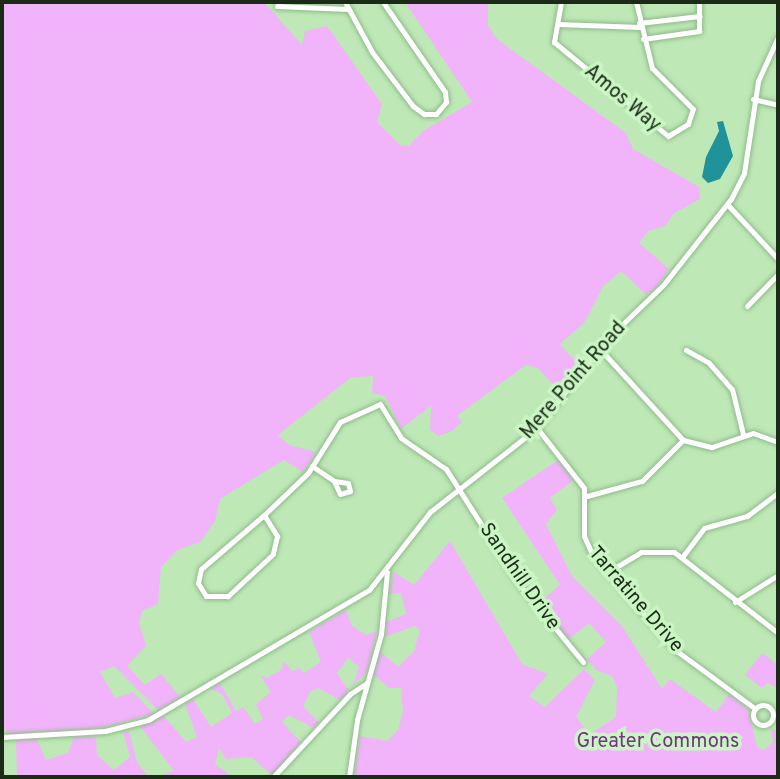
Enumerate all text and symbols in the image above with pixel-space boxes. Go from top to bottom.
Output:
street label: Amos Way [579,60,665,138]
street label: Mere Point Road [516,317,632,445]
street label: Sandhill Drive [473,519,565,635]
street label: Tarratine Drive [582,542,688,658]
park label: Greater Commons [577,730,739,754]

